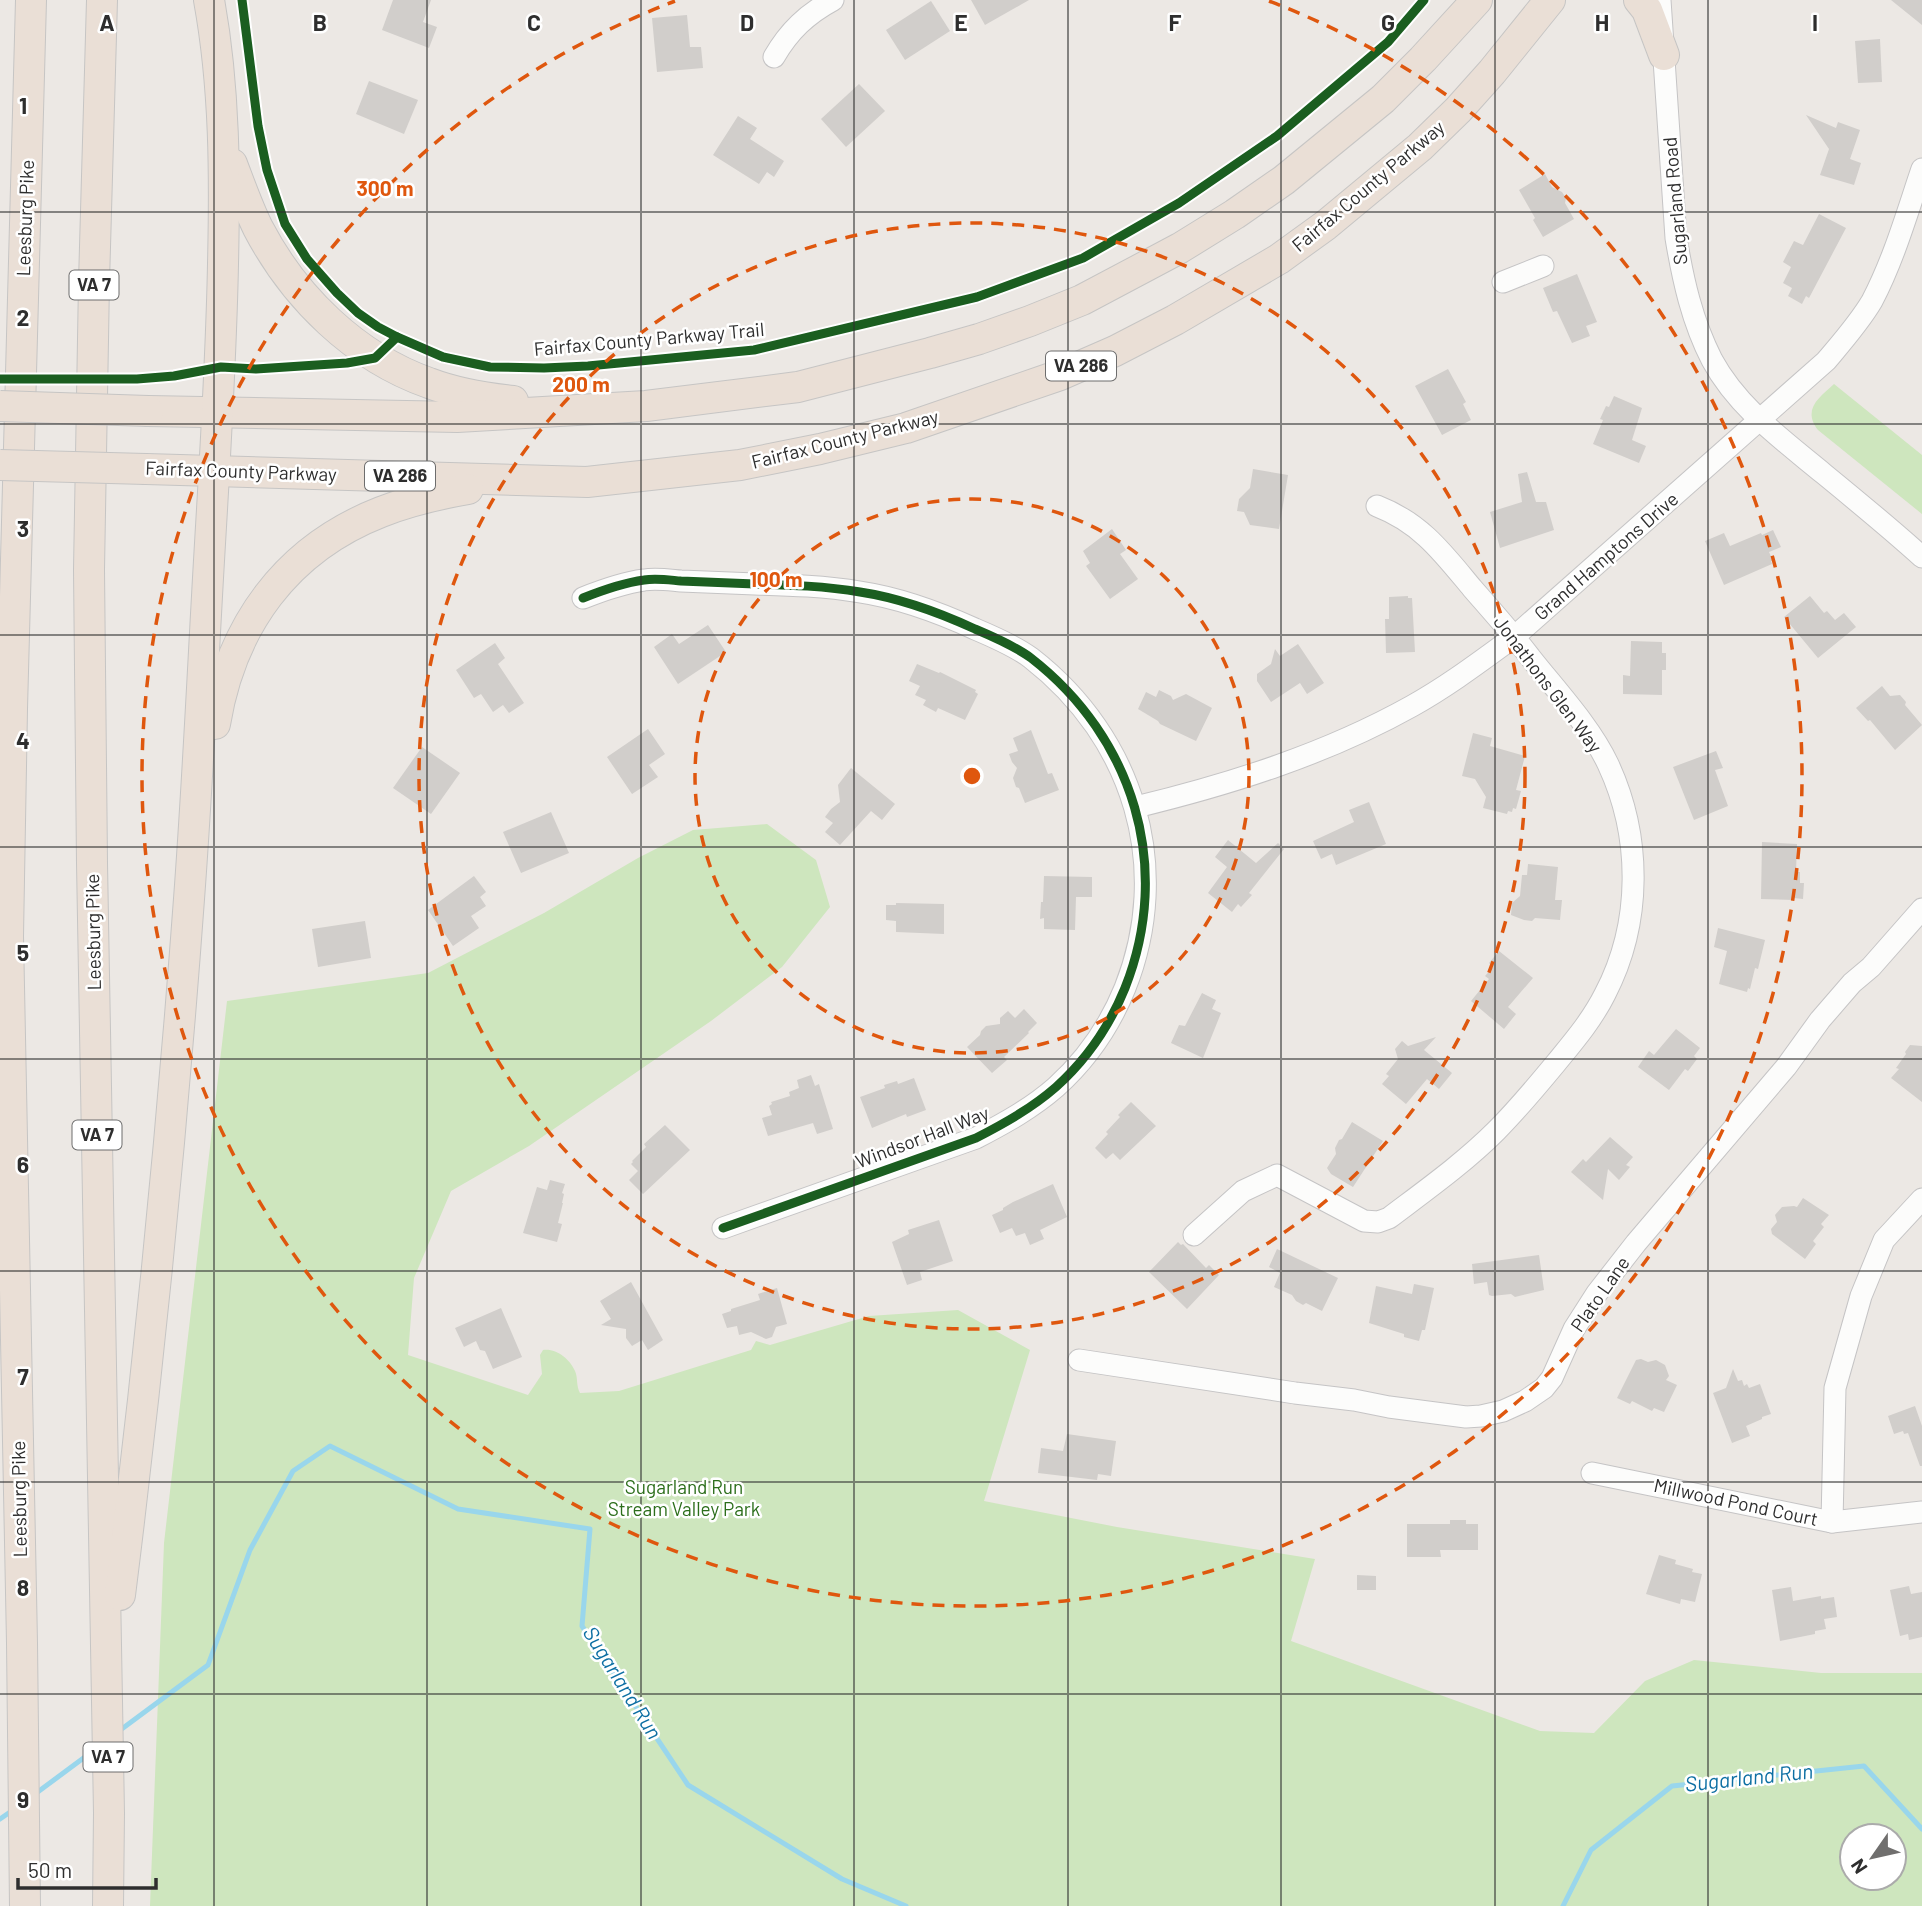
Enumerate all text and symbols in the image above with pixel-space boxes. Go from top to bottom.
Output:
text: A [99,8,115,36]
text: B [313,8,327,36]
text: C [527,8,541,36]
text: D [740,8,754,36]
text: E [954,8,968,36]
text: F [1169,8,1182,36]
text: G [1381,8,1395,36]
text: H [1595,8,1609,36]
text: I [1812,8,1818,36]
text: 1 [19,91,27,119]
street label: Fairfax County Parkway [1287,115,1449,256]
street label: Sugarland Road [1657,136,1692,266]
street label: Leesburg Pike [11,159,38,277]
text: 300 m [356,175,414,200]
road number: VA 7 [70,270,119,300]
text: 2 [17,303,29,331]
street label: Fairfax County Parkway Trail [533,317,765,360]
road number: VA 286 [1046,352,1116,380]
text: 200 m [552,371,610,396]
street label: Fairfax County Parkway [749,404,941,473]
street label: Fairfax County Parkway [145,456,338,485]
road number: VA 286 [365,462,435,490]
street label: Grand Hamptons Drive [1529,487,1682,624]
text: 3 [17,514,29,542]
text: 100 m [749,566,803,591]
street label: Jonathons Glen Way [1489,610,1608,757]
text: 4 [16,726,30,754]
centre of rings [960,764,984,788]
street label: Leesburg Pike [80,874,105,991]
text: 5 [17,938,29,966]
street label: Windsor Hall Way [852,1100,992,1173]
road number: VA 7 [72,1120,122,1150]
text: 6 [17,1150,29,1178]
street label: Plato Lane [1565,1252,1634,1336]
text: 7 [17,1362,29,1390]
street label: Leesburg Pike [6,1441,31,1558]
street label: Millwood Pond Court [1652,1473,1820,1530]
park label: Sugarland Run Stream Valley Park [608,1475,760,1520]
text: 8 [17,1573,29,1601]
water label: Sugarland Run [579,1621,668,1743]
road number: VA 7 [84,1742,132,1772]
water label: Sugarland Run [1684,1757,1814,1796]
text: 9 [17,1785,29,1813]
north arrow [1838,1822,1908,1892]
scale bar [18,1846,156,1890]
text: N [1845,1855,1872,1878]
text: 50 m [28,1857,72,1882]

